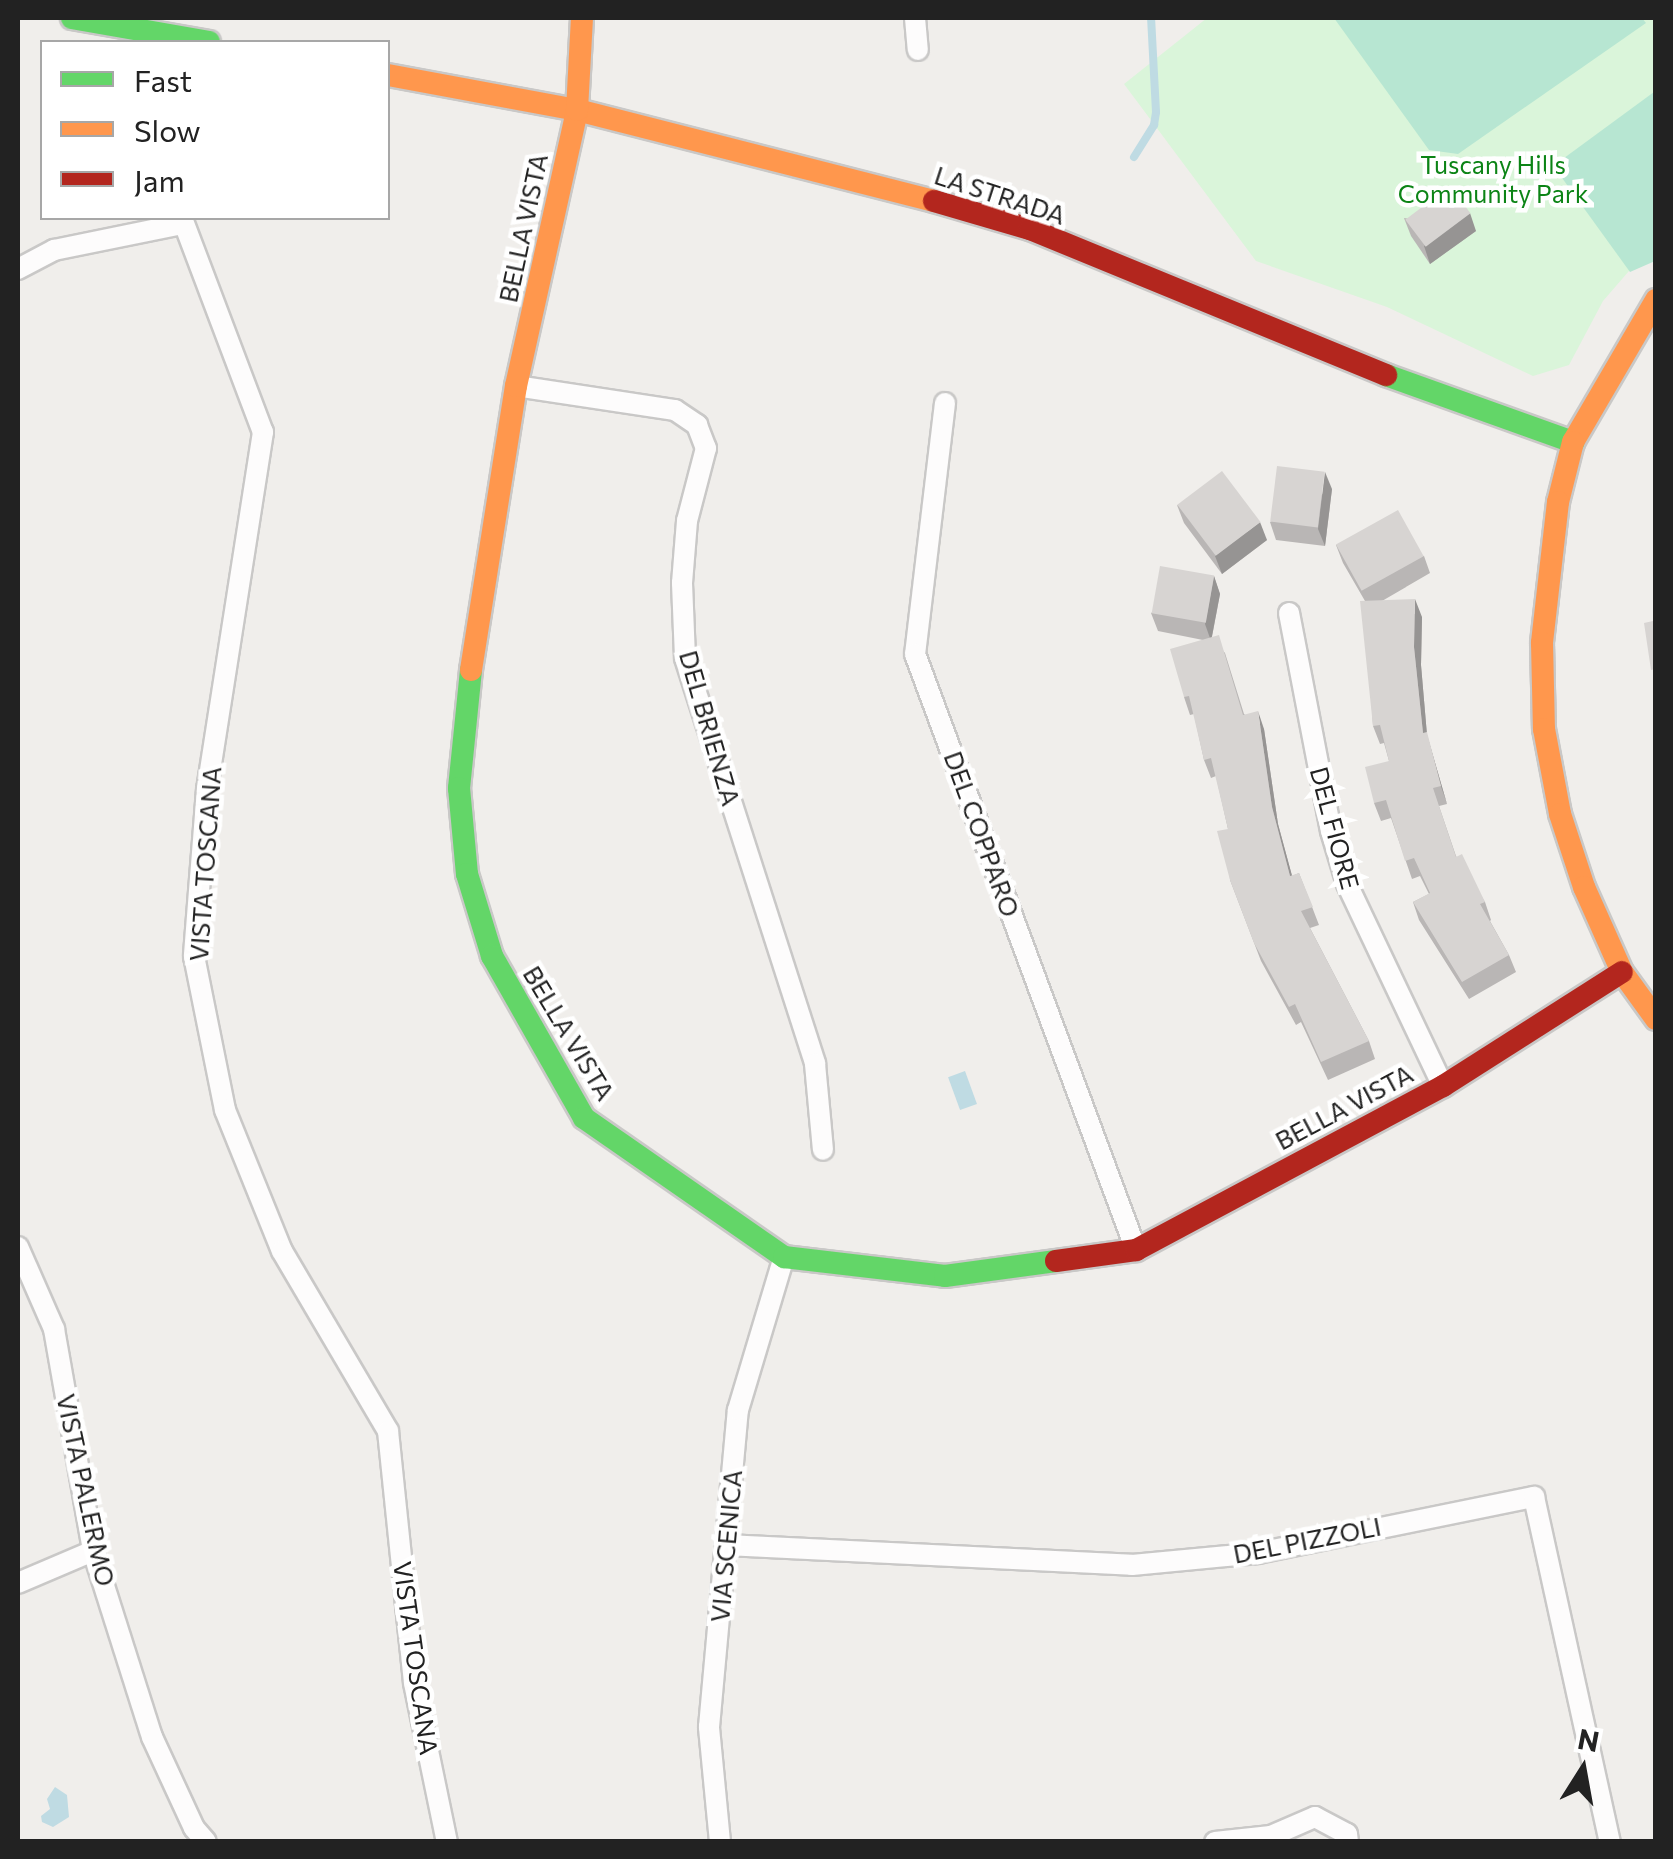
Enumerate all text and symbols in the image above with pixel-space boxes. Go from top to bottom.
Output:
legend [40,40,390,220]
text: Fast [134,61,192,98]
text: Slow [134,111,201,148]
park label: Tuscany Hills Community Park [1398,150,1588,209]
street label: BELLA VISTA [493,151,553,305]
street label: LA STRADA [931,160,1069,230]
text: Jam [134,161,185,198]
street label: DEL BRIENZA [674,647,746,809]
street label: DEL COPPARO [938,747,1026,921]
street label: DEL FIORE [1304,763,1366,893]
street label: VISTA TOSCANA [183,766,227,962]
street label: BELLA VISTA [517,960,621,1106]
street label: BELLA VISTA [1270,1058,1418,1156]
street label: VISTA PALERMO [51,1391,121,1589]
street label: VIA SCENICA [704,1468,748,1624]
street label: DEL PIZZOLI [1231,1511,1383,1569]
street label: VISTA TOSCANA [388,1559,444,1757]
north arrow [1533,1719,1633,1819]
text: N [1575,1721,1602,1758]

